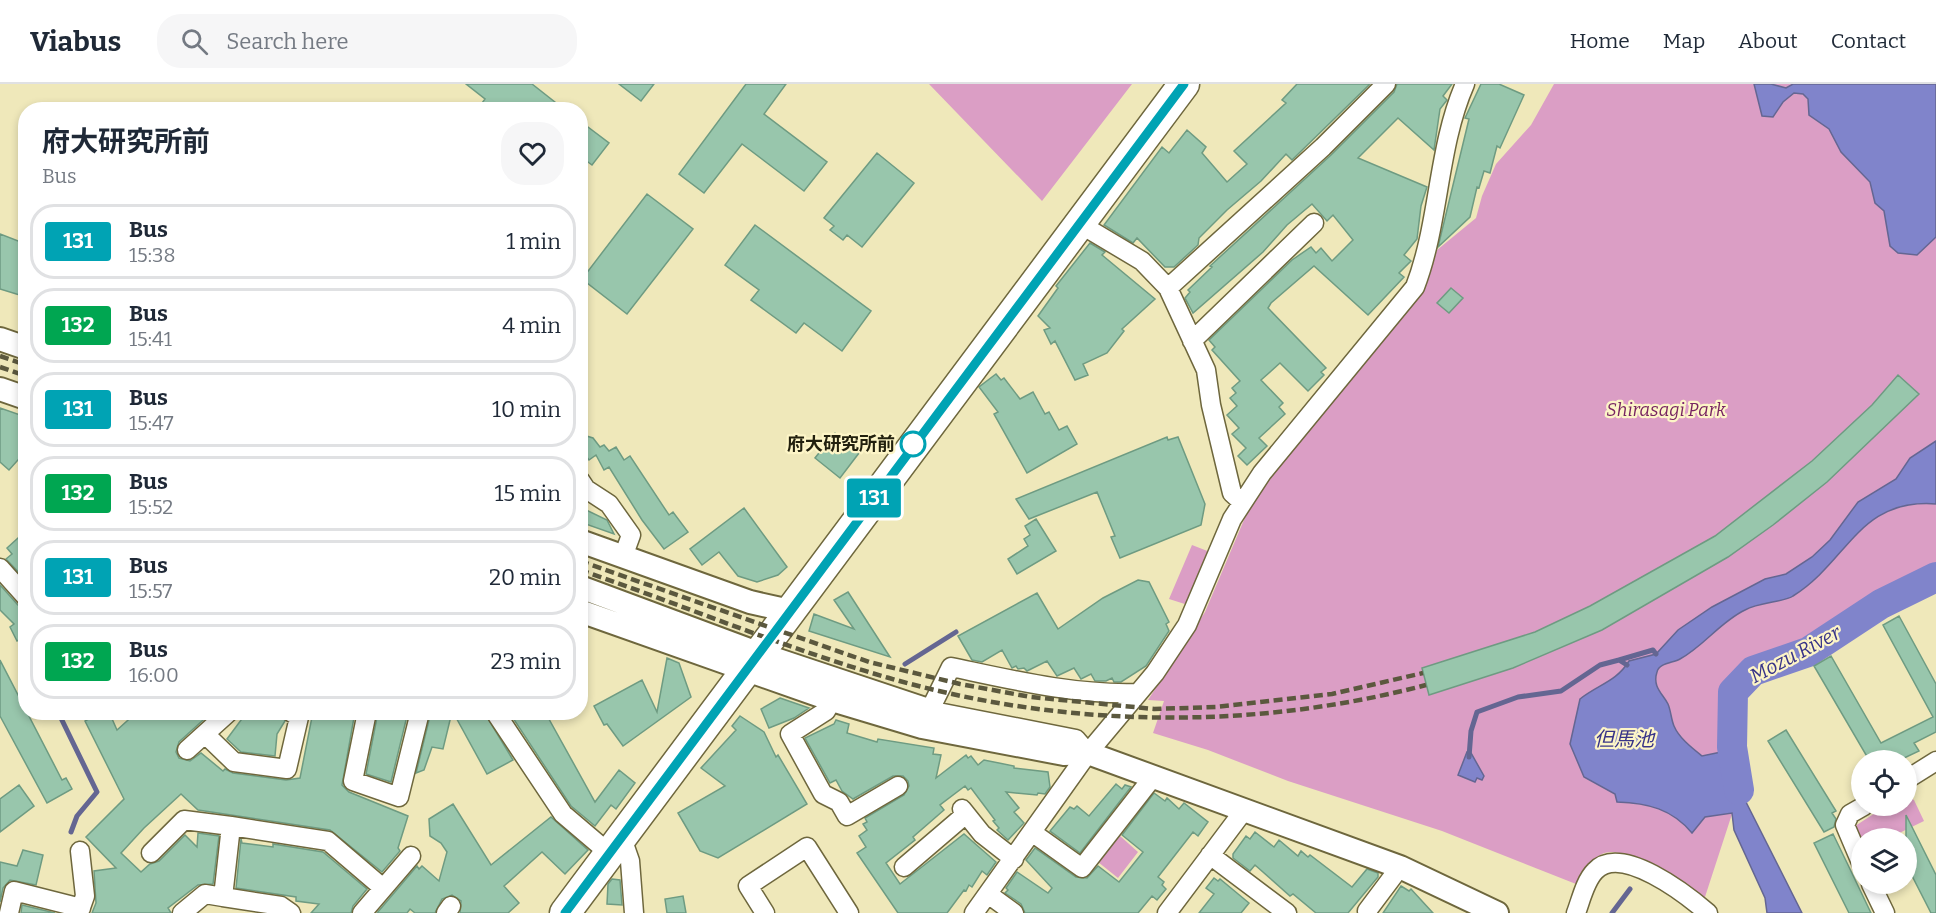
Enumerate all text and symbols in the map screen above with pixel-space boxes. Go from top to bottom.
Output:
search box [157,14,577,68]
text: Viabus [30,25,121,58]
icon: search [178,25,211,58]
text: Search here [226,28,348,55]
text: Home [1570,28,1630,54]
text: Map [1663,28,1705,54]
text: About [1738,28,1798,54]
text: Contact [1831,28,1906,54]
button: heart [501,122,564,185]
text: 府大研究所前 [42,125,210,158]
text: Bus [42,164,77,188]
text: Bus [129,216,168,243]
text: 131 [63,228,93,254]
text: 1 min [506,228,561,255]
text: 15:38 [129,243,175,267]
text: Bus [129,300,168,327]
text: 132 [62,312,95,338]
text: 4 min [502,312,561,339]
text: 15:41 [129,327,172,351]
text: Bus [129,384,168,411]
text: 131 [63,396,93,422]
text: 10 min [492,396,561,423]
park label: Shirasagi Park [1606,399,1726,421]
text: 15:47 [129,411,173,435]
marker: 府大研究所前 [900,431,926,457]
place label: 府大研究所前 [787,433,895,455]
text: Bus [129,468,168,495]
line badge: 131 [840,478,908,518]
text: 132 [62,480,95,506]
text: 15 min [494,480,561,507]
text: 131 [859,485,889,511]
text: 15:52 [129,495,173,519]
text: Bus [129,552,168,579]
text: 131 [63,564,93,590]
text: 20 min [489,564,561,591]
text: 15:57 [129,579,172,603]
water label: Mozu River [1746,620,1845,688]
text: Bus [129,636,168,663]
text: 132 [62,648,95,674]
text: 23 min [491,648,561,675]
text: 16:00 [129,663,179,687]
water label: 但馬池 [1594,727,1656,751]
map controls [1851,750,1917,894]
button: locate [1851,750,1917,816]
button: layers [1851,828,1917,894]

